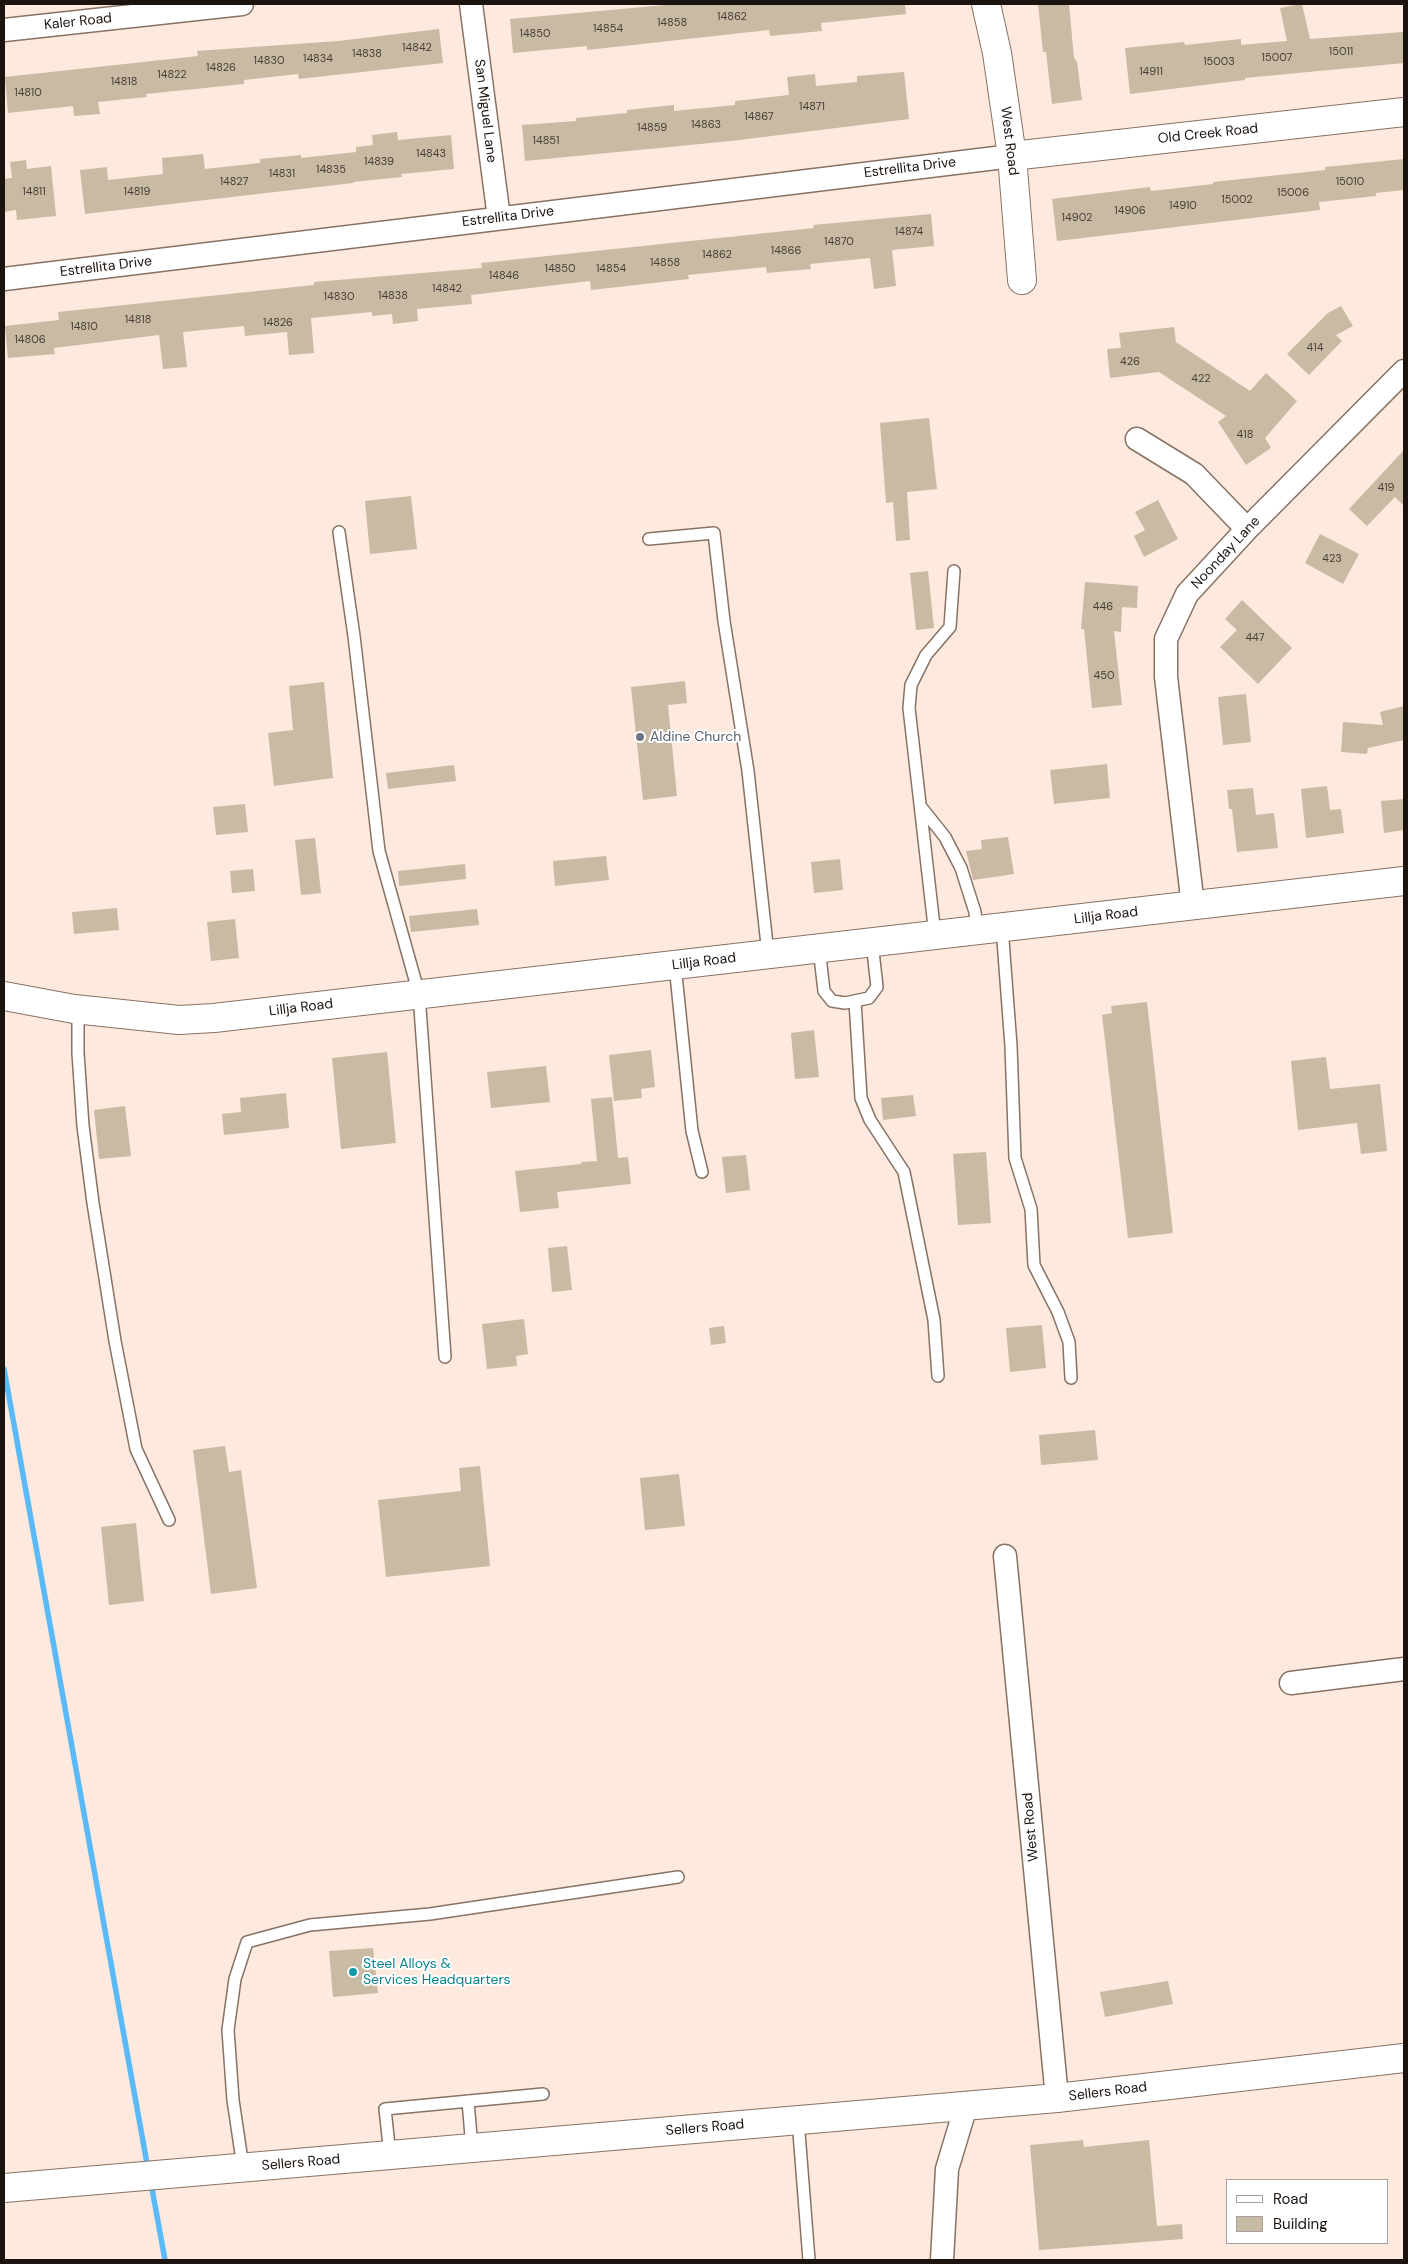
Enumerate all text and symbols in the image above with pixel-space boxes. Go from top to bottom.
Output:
street label: Kaler Road [43,10,113,34]
house number: 14862 [717,10,747,24]
house number: 14858 [657,16,687,30]
house number: 14854 [593,22,623,36]
house number: 14850 [519,27,551,41]
house number: 14842 [402,41,432,55]
house number: 15011 [1329,45,1353,59]
house number: 14838 [352,47,382,61]
house number: 15007 [1262,51,1292,65]
house number: 14834 [303,52,333,66]
house number: 14830 [254,54,284,68]
house number: 15003 [1203,55,1235,69]
street label: San Miguel Lane [470,58,500,164]
house number: 14826 [206,61,236,75]
house number: 14911 [1139,65,1163,79]
house number: 14822 [157,68,187,82]
house number: 14818 [111,75,137,89]
house number: 14810 [14,86,42,100]
house number: 14871 [799,100,825,114]
street label: West Road [996,106,1022,176]
house number: 14867 [744,110,774,124]
house number: 14863 [691,118,721,132]
street label: Old Creek Road [1157,120,1259,148]
house number: 14859 [637,121,667,135]
house number: 14851 [533,134,559,148]
house number: 14843 [416,147,446,161]
street label: Estrellita Drive [863,154,957,182]
house number: 14839 [364,155,394,169]
house number: 14835 [316,163,346,177]
house number: 14831 [269,167,295,181]
house number: 14827 [220,175,248,189]
house number: 15010 [1336,175,1364,189]
house number: 14811 [22,185,46,199]
house number: 14819 [124,185,150,199]
house number: 15006 [1277,186,1309,200]
house number: 15002 [1221,193,1253,207]
house number: 14910 [1169,199,1197,213]
street label: Estrellita Drive [461,203,555,231]
house number: 14906 [1114,204,1146,218]
house number: 14902 [1062,211,1092,225]
house number: 14874 [895,225,923,239]
house number: 14870 [824,235,854,249]
house number: 14866 [771,244,801,258]
house number: 14862 [702,248,732,262]
street label: Estrellita Drive [59,253,153,281]
house number: 14858 [650,256,680,270]
house number: 14850 [544,262,576,276]
house number: 14854 [596,262,626,276]
house number: 14846 [489,269,519,283]
house number: 14842 [432,282,462,296]
house number: 14838 [378,289,408,303]
house number: 14830 [324,290,354,304]
house number: 14818 [125,313,151,327]
house number: 14826 [263,316,293,330]
house number: 14810 [70,320,98,334]
house number: 14806 [14,333,46,347]
house number: 414 [1307,341,1323,355]
house number: 426 [1120,355,1140,369]
house number: 422 [1191,372,1211,386]
house number: 418 [1237,428,1253,442]
house number: 419 [1377,481,1395,495]
street label: Noonday Lane [1188,513,1264,593]
house number: 423 [1322,552,1342,566]
house number: 446 [1093,600,1113,614]
house number: 447 [1245,631,1265,645]
house number: 450 [1094,669,1114,683]
place label: Aldine Church [650,729,741,745]
marker: Aldine Church [634,731,646,743]
street label: Lillja Road [1073,904,1139,928]
street label: Lillja Road [671,950,737,974]
street label: Lillja Road [268,996,334,1020]
street label: West Road [1020,1792,1042,1862]
place label: Steel Alloys & Services Headquarters [363,1956,511,1988]
marker: Steel Alloys & Services Headquarters [347,1966,359,1978]
street label: Sellers Road [1068,2079,1148,2105]
street label: Sellers Road [665,2116,745,2140]
street label: Sellers Road [261,2151,341,2175]
legend [1226,2179,1388,2244]
text: Road [1273,2189,1308,2209]
text: Building [1273,2214,1328,2234]

